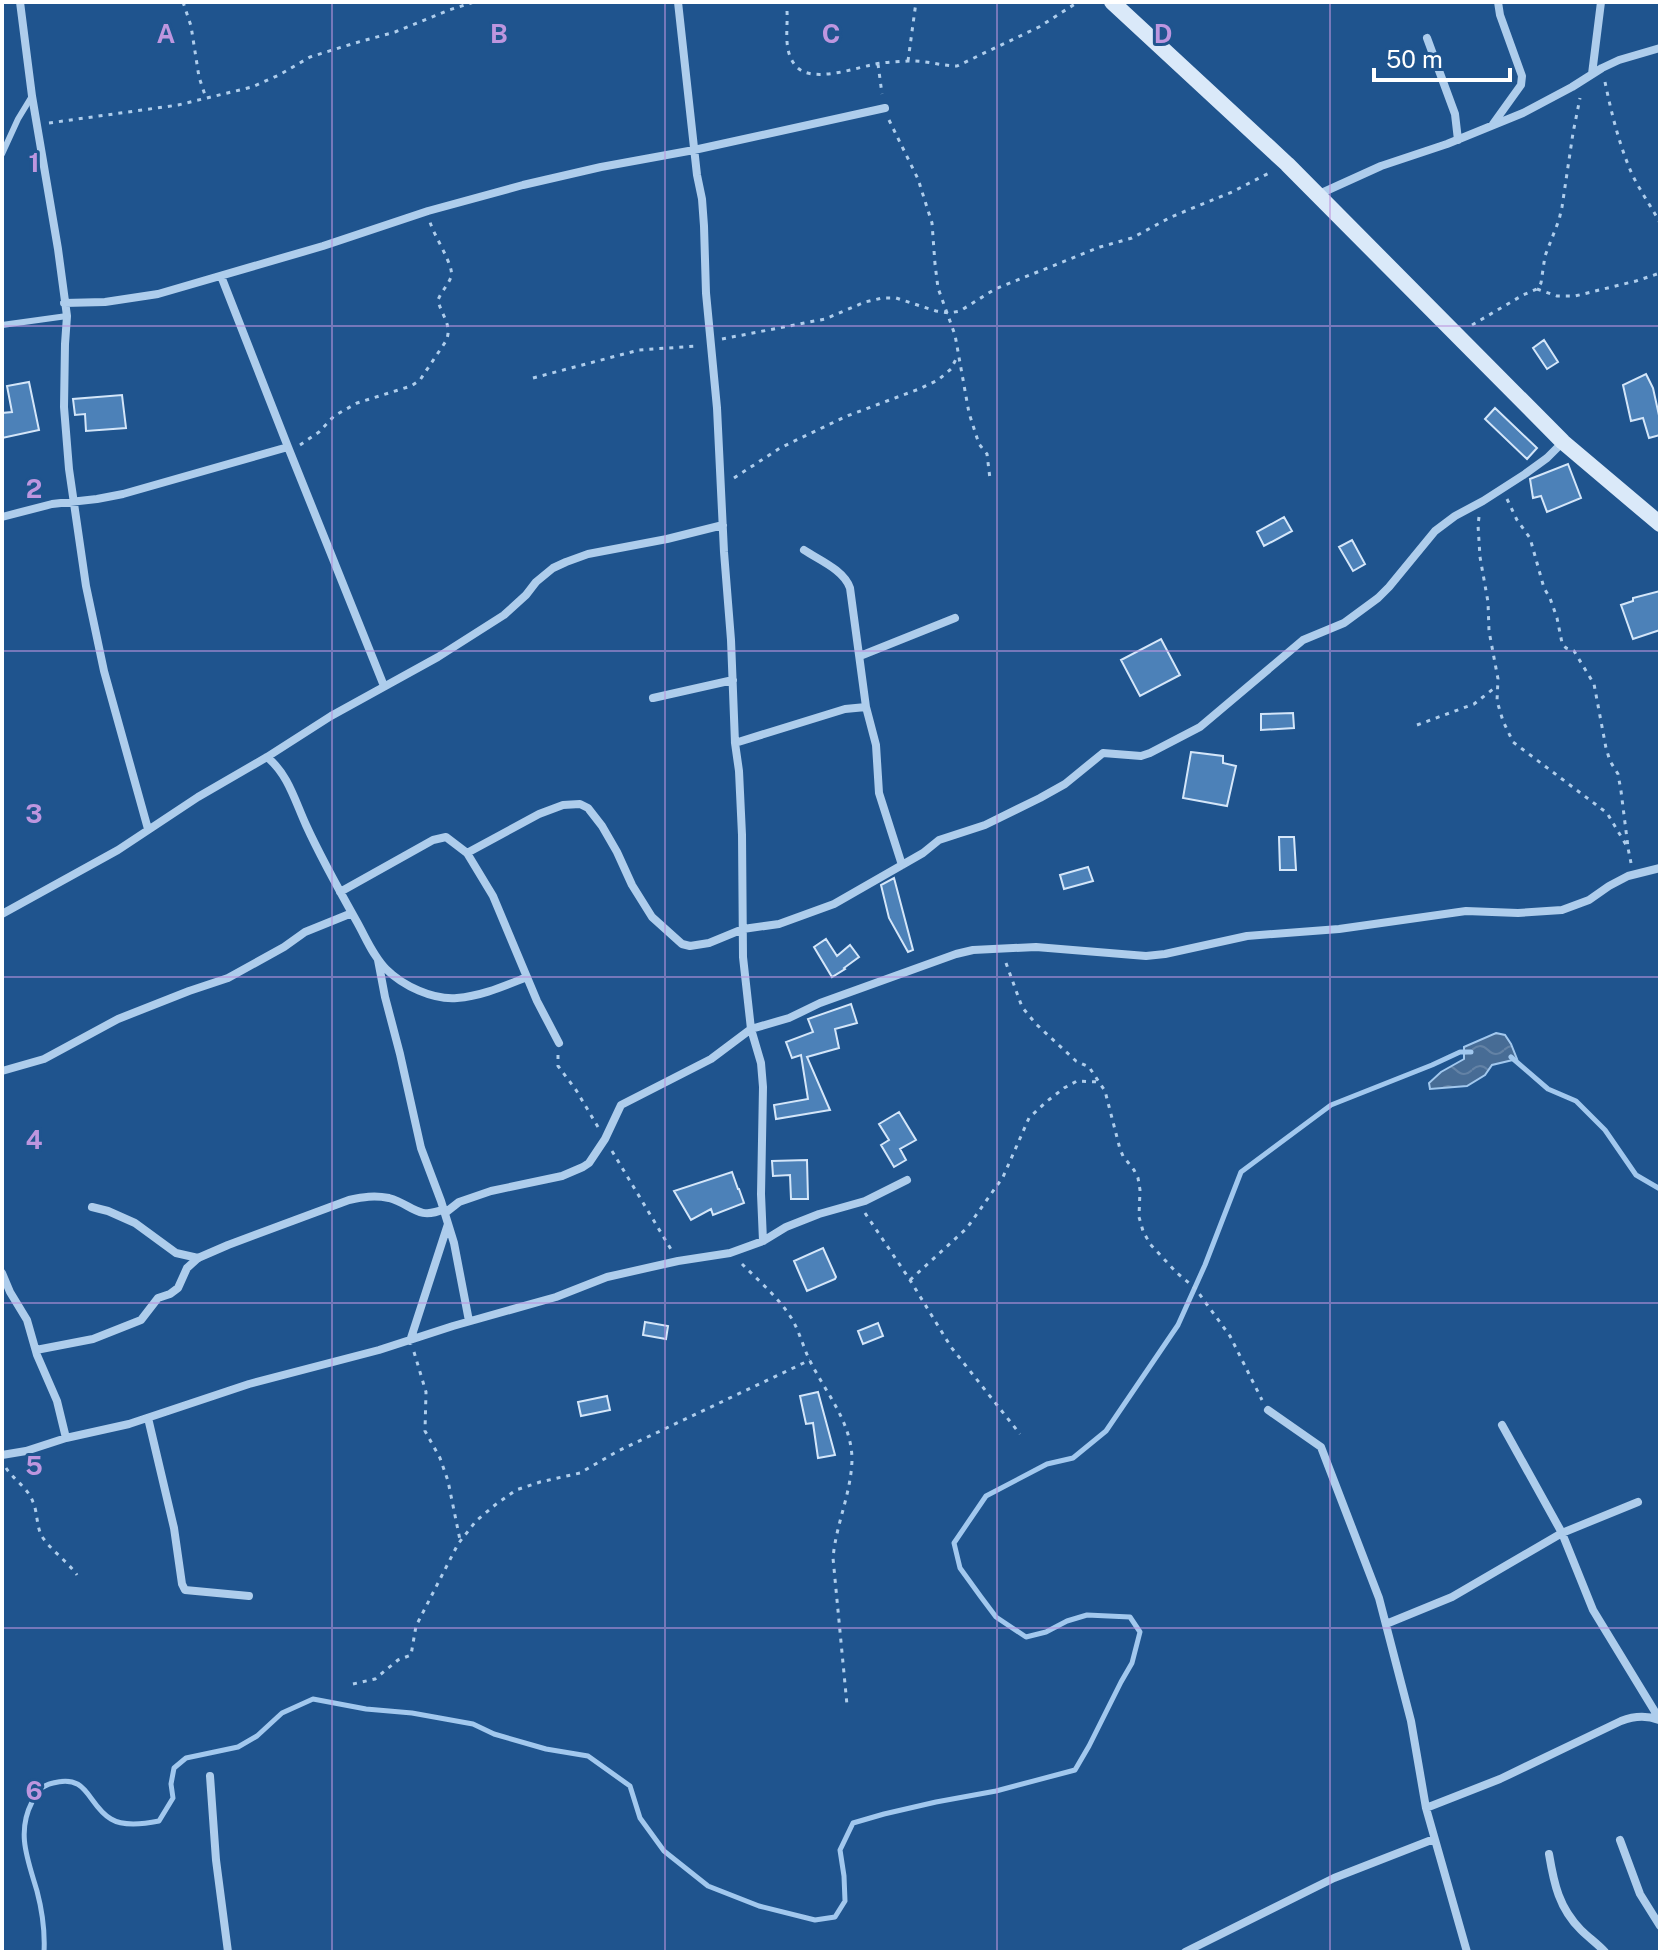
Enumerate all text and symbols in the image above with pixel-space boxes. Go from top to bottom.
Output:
text: A [157,18,176,49]
text: B [490,18,508,49]
text: C [822,18,840,49]
text: D [1154,18,1172,49]
scale bar [1374,32,1510,82]
text: 50 m [1386,45,1443,73]
text: 1 [28,147,40,178]
text: 2 [26,473,42,504]
text: 3 [25,798,43,829]
text: 4 [25,1124,43,1155]
text: 5 [25,1450,43,1481]
text: 6 [25,1775,43,1806]

